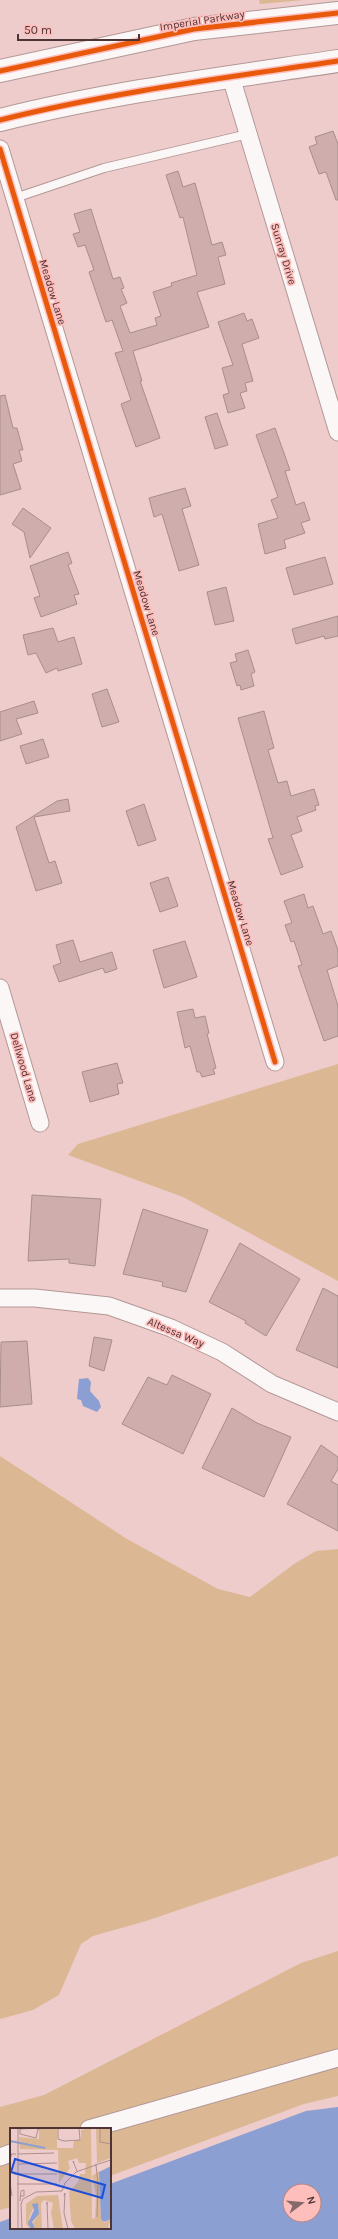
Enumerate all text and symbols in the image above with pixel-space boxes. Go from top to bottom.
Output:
street label: Imperial Parkway [159,7,246,34]
scale bar [18,16,139,42]
text: 50 m [24,23,52,37]
street label: Sunray Drive [268,222,299,287]
street label: Meadow Lane [36,258,69,327]
street label: Meadow Lane [130,569,163,638]
street label: Meadow Lane [224,879,257,948]
street label: Dellwood Lane [7,1031,40,1104]
street label: Altessa Way [146,1315,206,1350]
inset map [10,2128,111,2229]
north arrow [282,2183,322,2223]
text: N [304,2195,318,2206]

